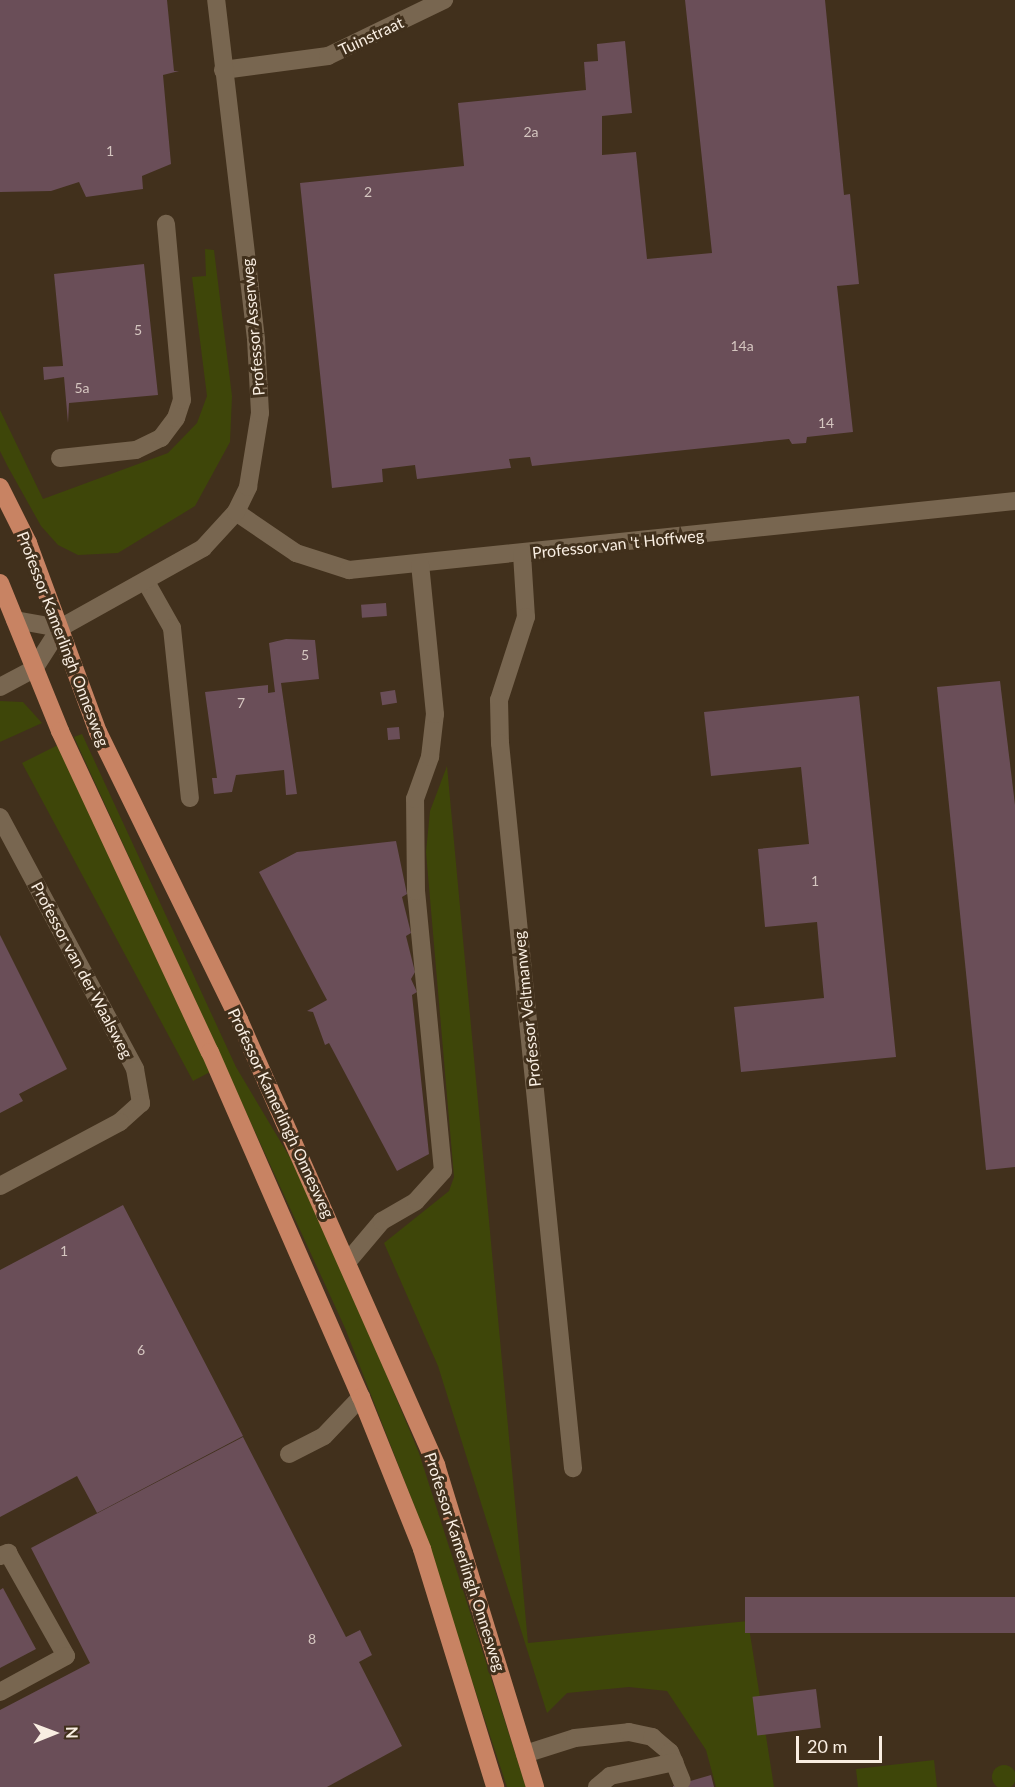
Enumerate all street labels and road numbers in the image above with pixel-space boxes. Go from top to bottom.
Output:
street label: Tuinstraat [336,13,406,59]
street label: Professor Asserweg [237,257,269,397]
street label: Professor van 't Hoffweg [531,525,705,563]
street label: Professor Kamerlingh Onnesweg [13,528,113,750]
street label: Professor van der Waalsweg [27,878,137,1062]
street label: Professor Veltmanweg [509,930,545,1088]
street label: Professor Kamerlingh Onnesweg [224,1005,338,1221]
street label: Professor Kamerlingh Onnesweg [420,1450,510,1674]

